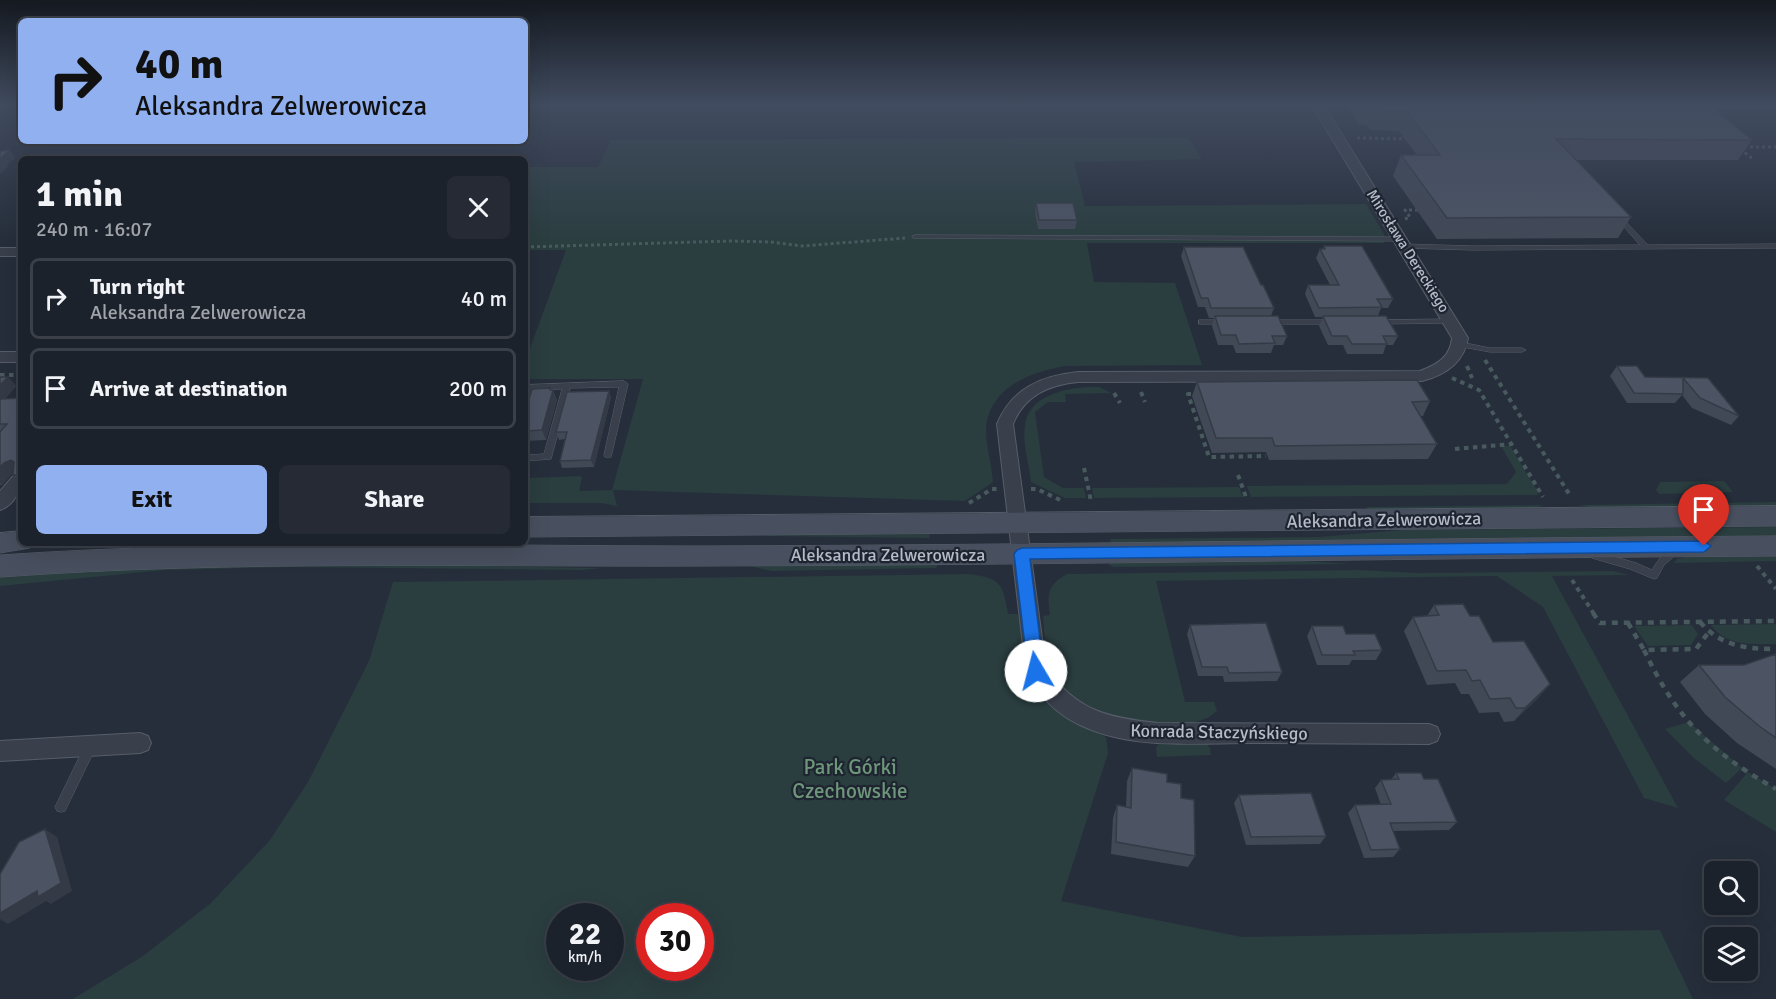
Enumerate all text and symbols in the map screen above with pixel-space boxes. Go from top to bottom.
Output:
text: 40 m [135,39,224,90]
icon: right [36,42,114,120]
text: Aleksandra Zelwerowicza [135,90,427,123]
text: 1 min [36,172,123,217]
button: close [447,176,510,239]
street label: Mirosława Dereckiego [1363,186,1453,316]
text: 240 m · 16:07 [36,217,152,242]
text: Turn right [90,273,185,300]
icon: right [39,282,72,315]
text: 40 m [461,285,507,312]
text: Aleksandra Zelwerowicza [90,300,306,325]
icon: arrive [39,372,72,405]
text: Arrive at destination [90,375,287,402]
text: 200 m [449,375,507,402]
button: Exit [36,465,267,534]
button: Share [279,465,510,534]
pin [1678,484,1729,546]
icon: arrive [1687,493,1720,526]
street label: Aleksandra Zelwerowicza [1286,507,1482,533]
street label: Aleksandra Zelwerowicza [791,544,985,566]
position arrow [1004,639,1068,703]
street label: Konrada Staczyńskiego [1130,719,1308,745]
park label: Park Górki Czechowskie [792,754,908,804]
map controls [1704,861,1758,981]
button: search [1704,861,1758,915]
speed limit sign: 30 [636,903,714,981]
text: 22 [569,916,601,953]
button: layers [1704,927,1758,981]
text: km/h [568,948,602,966]

